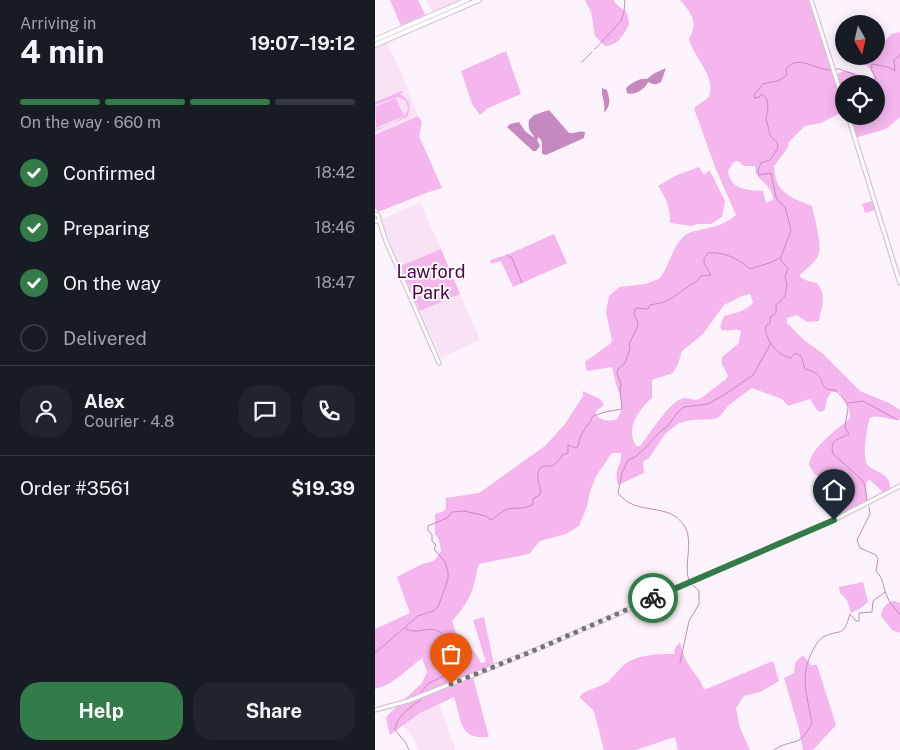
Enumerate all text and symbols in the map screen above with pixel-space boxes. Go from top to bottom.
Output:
text: Arriving in [20,14,96,33]
north arrow [835,15,885,65]
map controls [835,15,885,125]
text: 19:07–19:12 [249,32,355,54]
text: 4 min [20,33,104,70]
button: locate [835,75,885,125]
text: On the way · 660 m [20,113,161,132]
icon: check [20,159,48,187]
text: Confirmed [63,162,156,184]
text: 18:42 [315,163,355,182]
icon: check [20,214,48,242]
text: Preparing [63,217,150,239]
text: 18:46 [315,218,355,237]
park label: Lawford Park [397,261,465,303]
icon: check [20,269,48,297]
text: On the way [63,272,161,294]
text: 18:47 [315,273,355,292]
text: Delivered [63,327,147,349]
button: person [20,385,72,437]
button: chat [239,385,291,437]
button: phone [303,385,355,437]
text: Alex [84,390,125,412]
text: Courier · 4.8 [84,412,174,431]
pin [813,469,855,520]
icon: home [820,476,848,504]
text: Order #3561 [20,477,130,499]
text: $19.39 [291,477,355,499]
courier [628,573,678,623]
icon: bike [639,584,667,612]
pin [430,633,472,684]
icon: bag [437,640,465,668]
button: Help [20,682,183,740]
button: Share [193,682,355,740]

